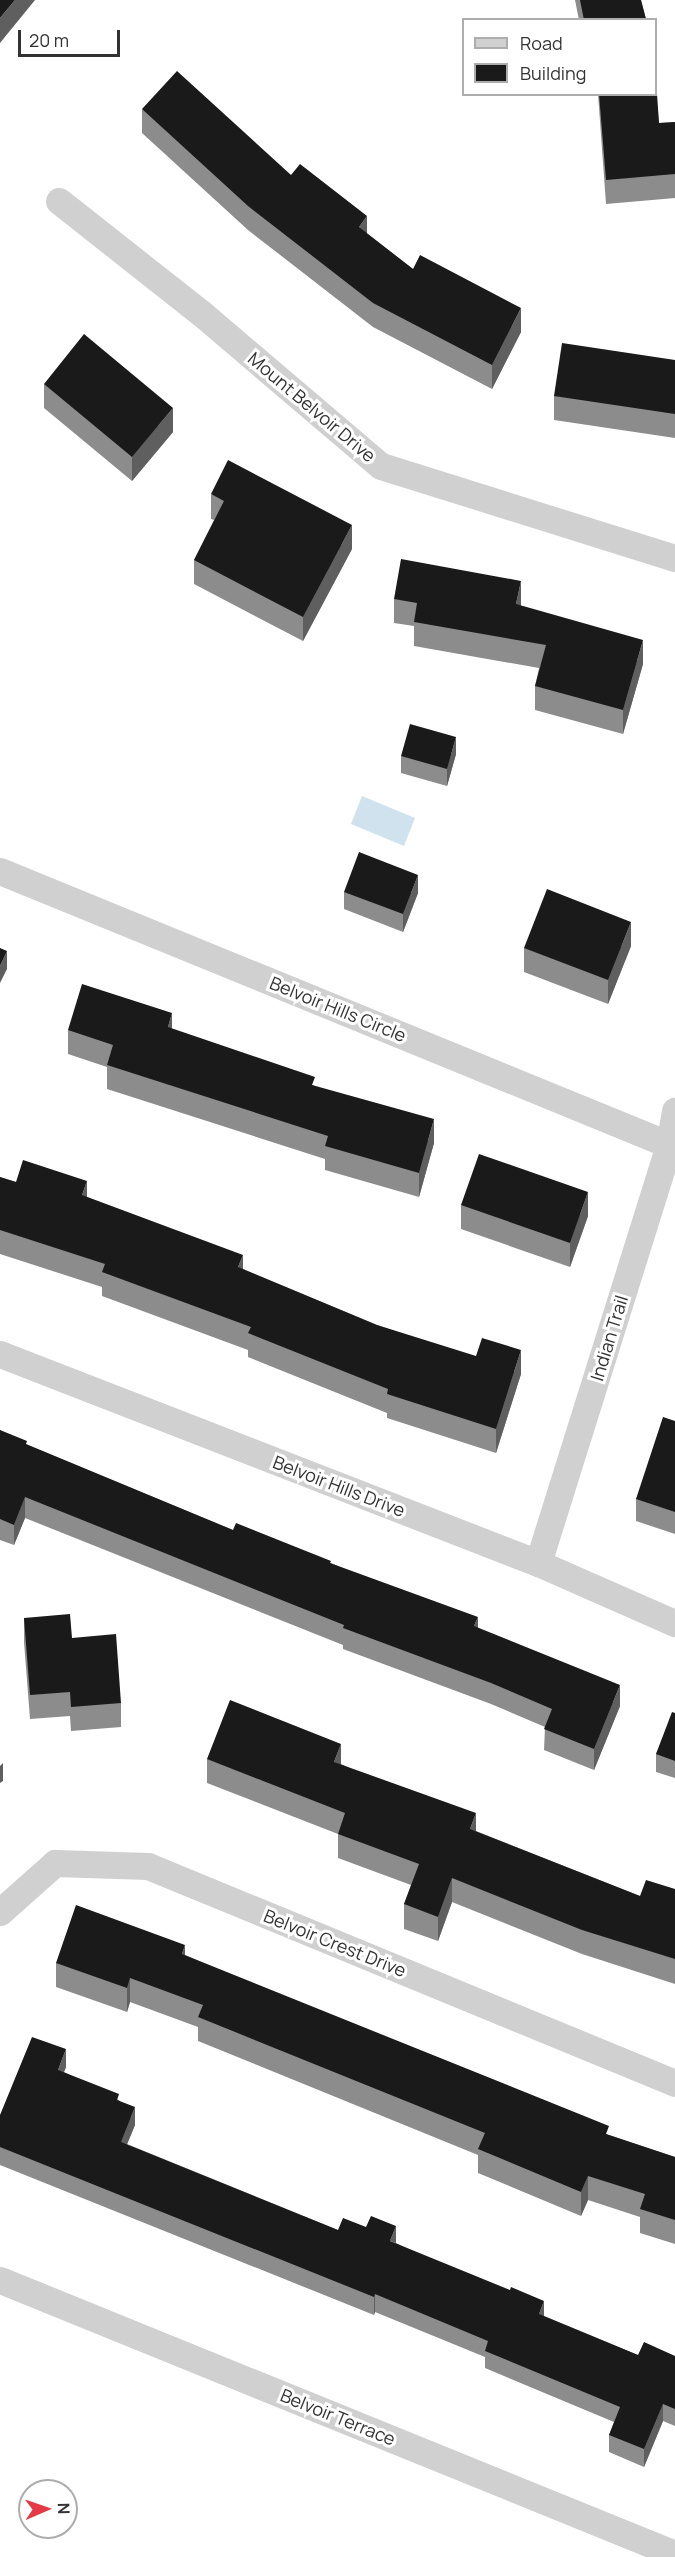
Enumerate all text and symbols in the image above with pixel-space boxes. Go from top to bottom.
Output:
scale bar [21,18,123,56]
legend [462,18,657,96]
text: 20 m [29,28,69,52]
text: Road [520,31,563,55]
text: Building [520,61,586,85]
street label: Mount Belvoir Drive [244,347,380,467]
street label: Belvoir Hills Circle [267,972,409,1046]
street label: Indian Trail [586,1293,632,1383]
street label: Belvoir Hills Drive [270,1451,408,1521]
street label: Belvoir Crest Drive [261,1905,409,1981]
street label: Belvoir Terrace [277,2384,399,2450]
north arrow [18,2479,78,2539]
text: N [53,2502,75,2515]

